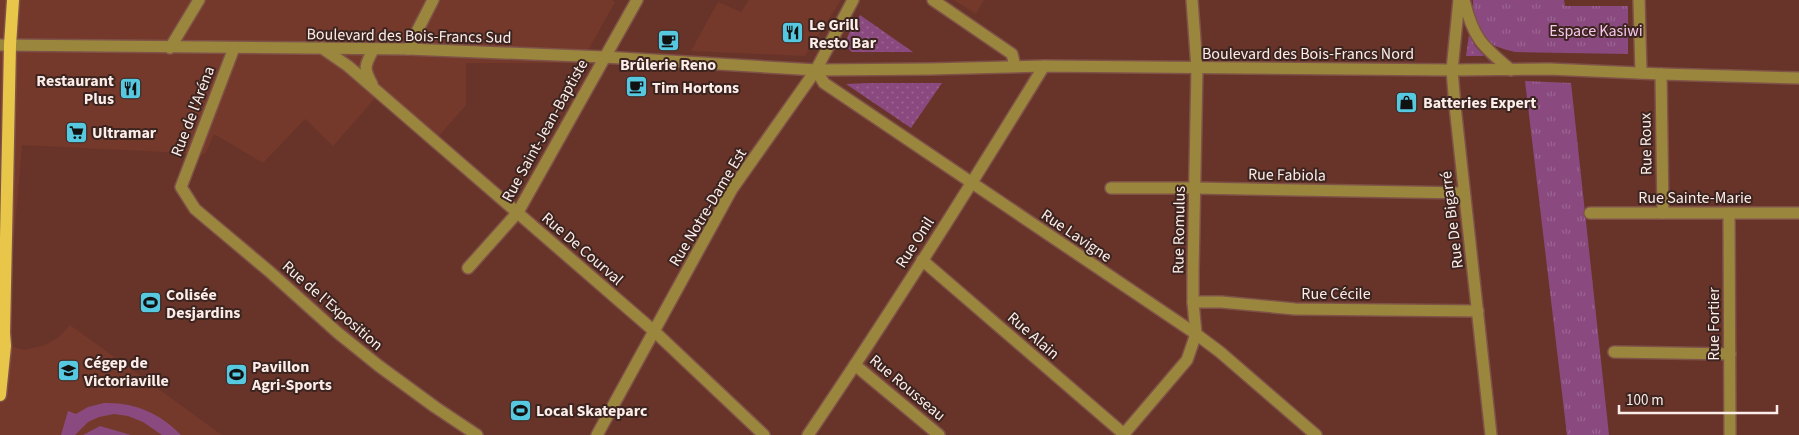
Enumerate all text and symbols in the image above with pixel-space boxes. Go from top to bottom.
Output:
place label: Le Grill Resto Bar [809,14,877,54]
park label: Espace Kasiwi [1549,20,1643,42]
restaurant icon: Le Grill Resto Bar [781,21,805,45]
street label: Boulevard des Bois-Francs Sud [306,23,512,49]
cafe icon: Brûlerie Reno [656,28,680,52]
street label: Boulevard des Bois-Francs Nord [1202,43,1414,65]
place label: Brûlerie Reno [620,54,716,76]
street label: Rue Saint-Jean-Baptiste [496,55,593,206]
street label: Rue de l'Aréna [166,63,220,160]
place label: Restaurant Plus [36,70,114,110]
cafe icon: Tim Hortons [624,75,648,99]
restaurant icon: Restaurant Plus [118,77,142,101]
place label: Tim Hortons [652,77,739,99]
shop icon: Batteries Expert [1395,90,1419,114]
place label: Batteries Expert [1423,92,1536,114]
street label: Rue Roux [1634,113,1658,175]
supermarket icon: Ultramar [64,120,88,144]
place label: Ultramar [92,122,157,144]
street label: Rue Notre-Dame Est [664,144,752,271]
street label: Rue Fabiola [1248,163,1326,187]
street label: Rue De Bigarré [1435,170,1469,270]
street label: Rue Romulus [1167,186,1191,274]
street label: Rue Sainte-Marie [1638,187,1752,209]
street label: Rue Lavigne [1037,204,1116,268]
street label: Rue De Courval [537,207,628,290]
street label: Rue Onil [890,213,939,272]
street label: Rue de l'Exposition [277,256,387,356]
street label: Rue Cécile [1301,283,1371,305]
place label: Colisée Desjardins [166,284,240,324]
street label: Rue Fortier [1703,287,1725,361]
sports icon: Colisée Desjardins [138,291,162,315]
street label: Rue Alain [1003,307,1064,365]
street label: Rue Rousseau [865,349,950,426]
place label: Cégep de Victoriaville [83,352,169,392]
place label: Pavillon Agri-Sports [251,356,332,396]
school or university icon: Cégep de Victoriaville [56,359,80,383]
sports icon: Pavillon Agri-Sports [224,363,248,387]
scale bar [1619,382,1776,414]
text: 100 m [1626,390,1664,411]
sports icon: Local Skateparc [508,398,532,422]
place label: Local Skateparc [536,400,648,422]

